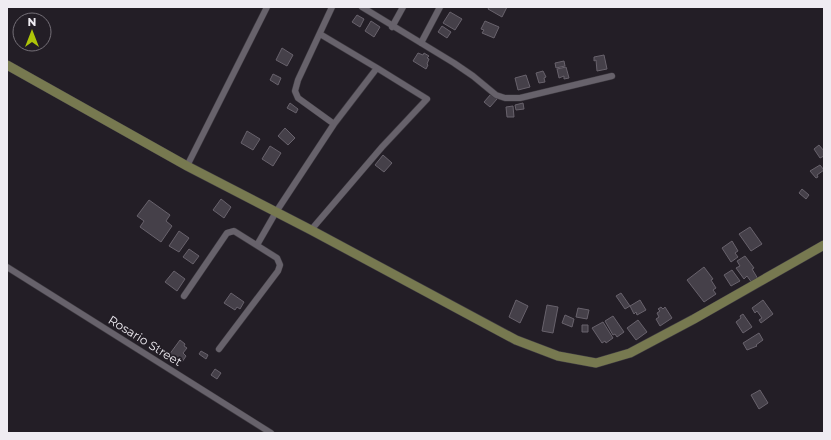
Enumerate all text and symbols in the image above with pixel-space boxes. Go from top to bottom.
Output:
north arrow [12,12,52,52]
text: N [28,15,36,29]
street label: Rosario Street [106,312,185,369]

